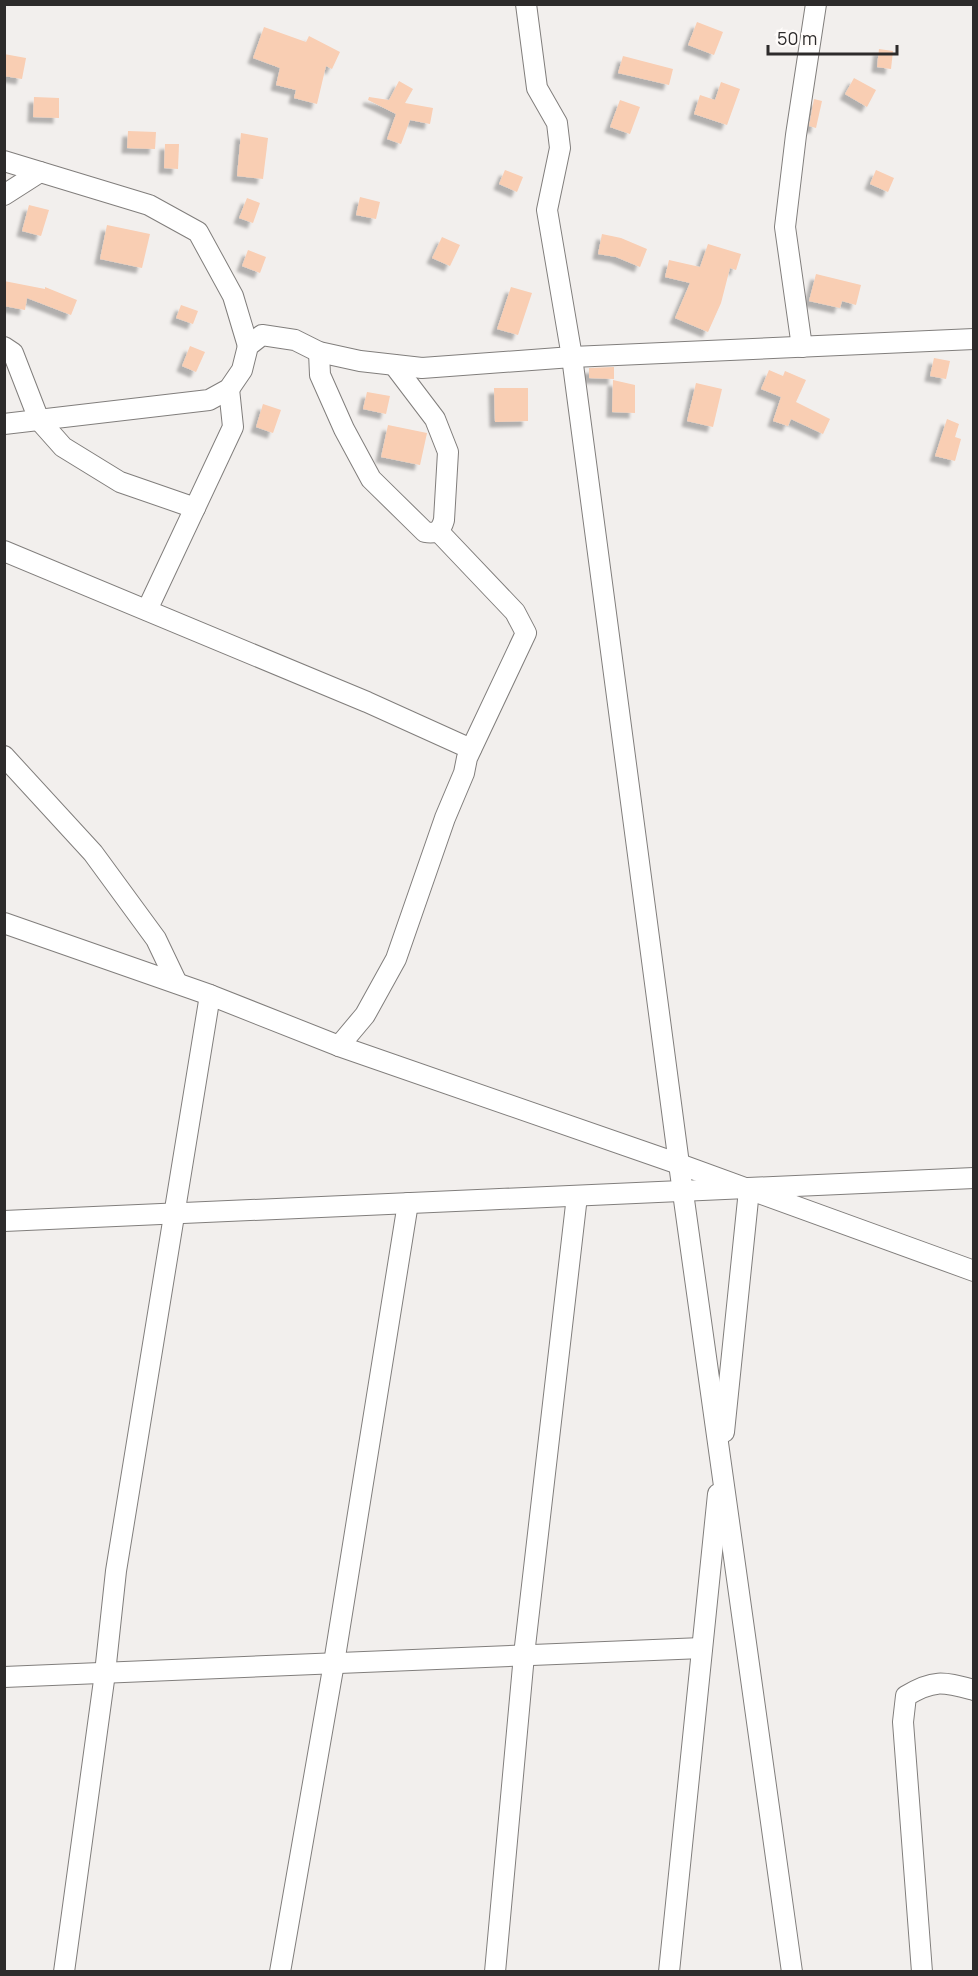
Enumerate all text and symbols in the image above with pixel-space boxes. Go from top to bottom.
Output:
scale bar [768,18,897,56]
text: 50 m [777,26,817,50]

